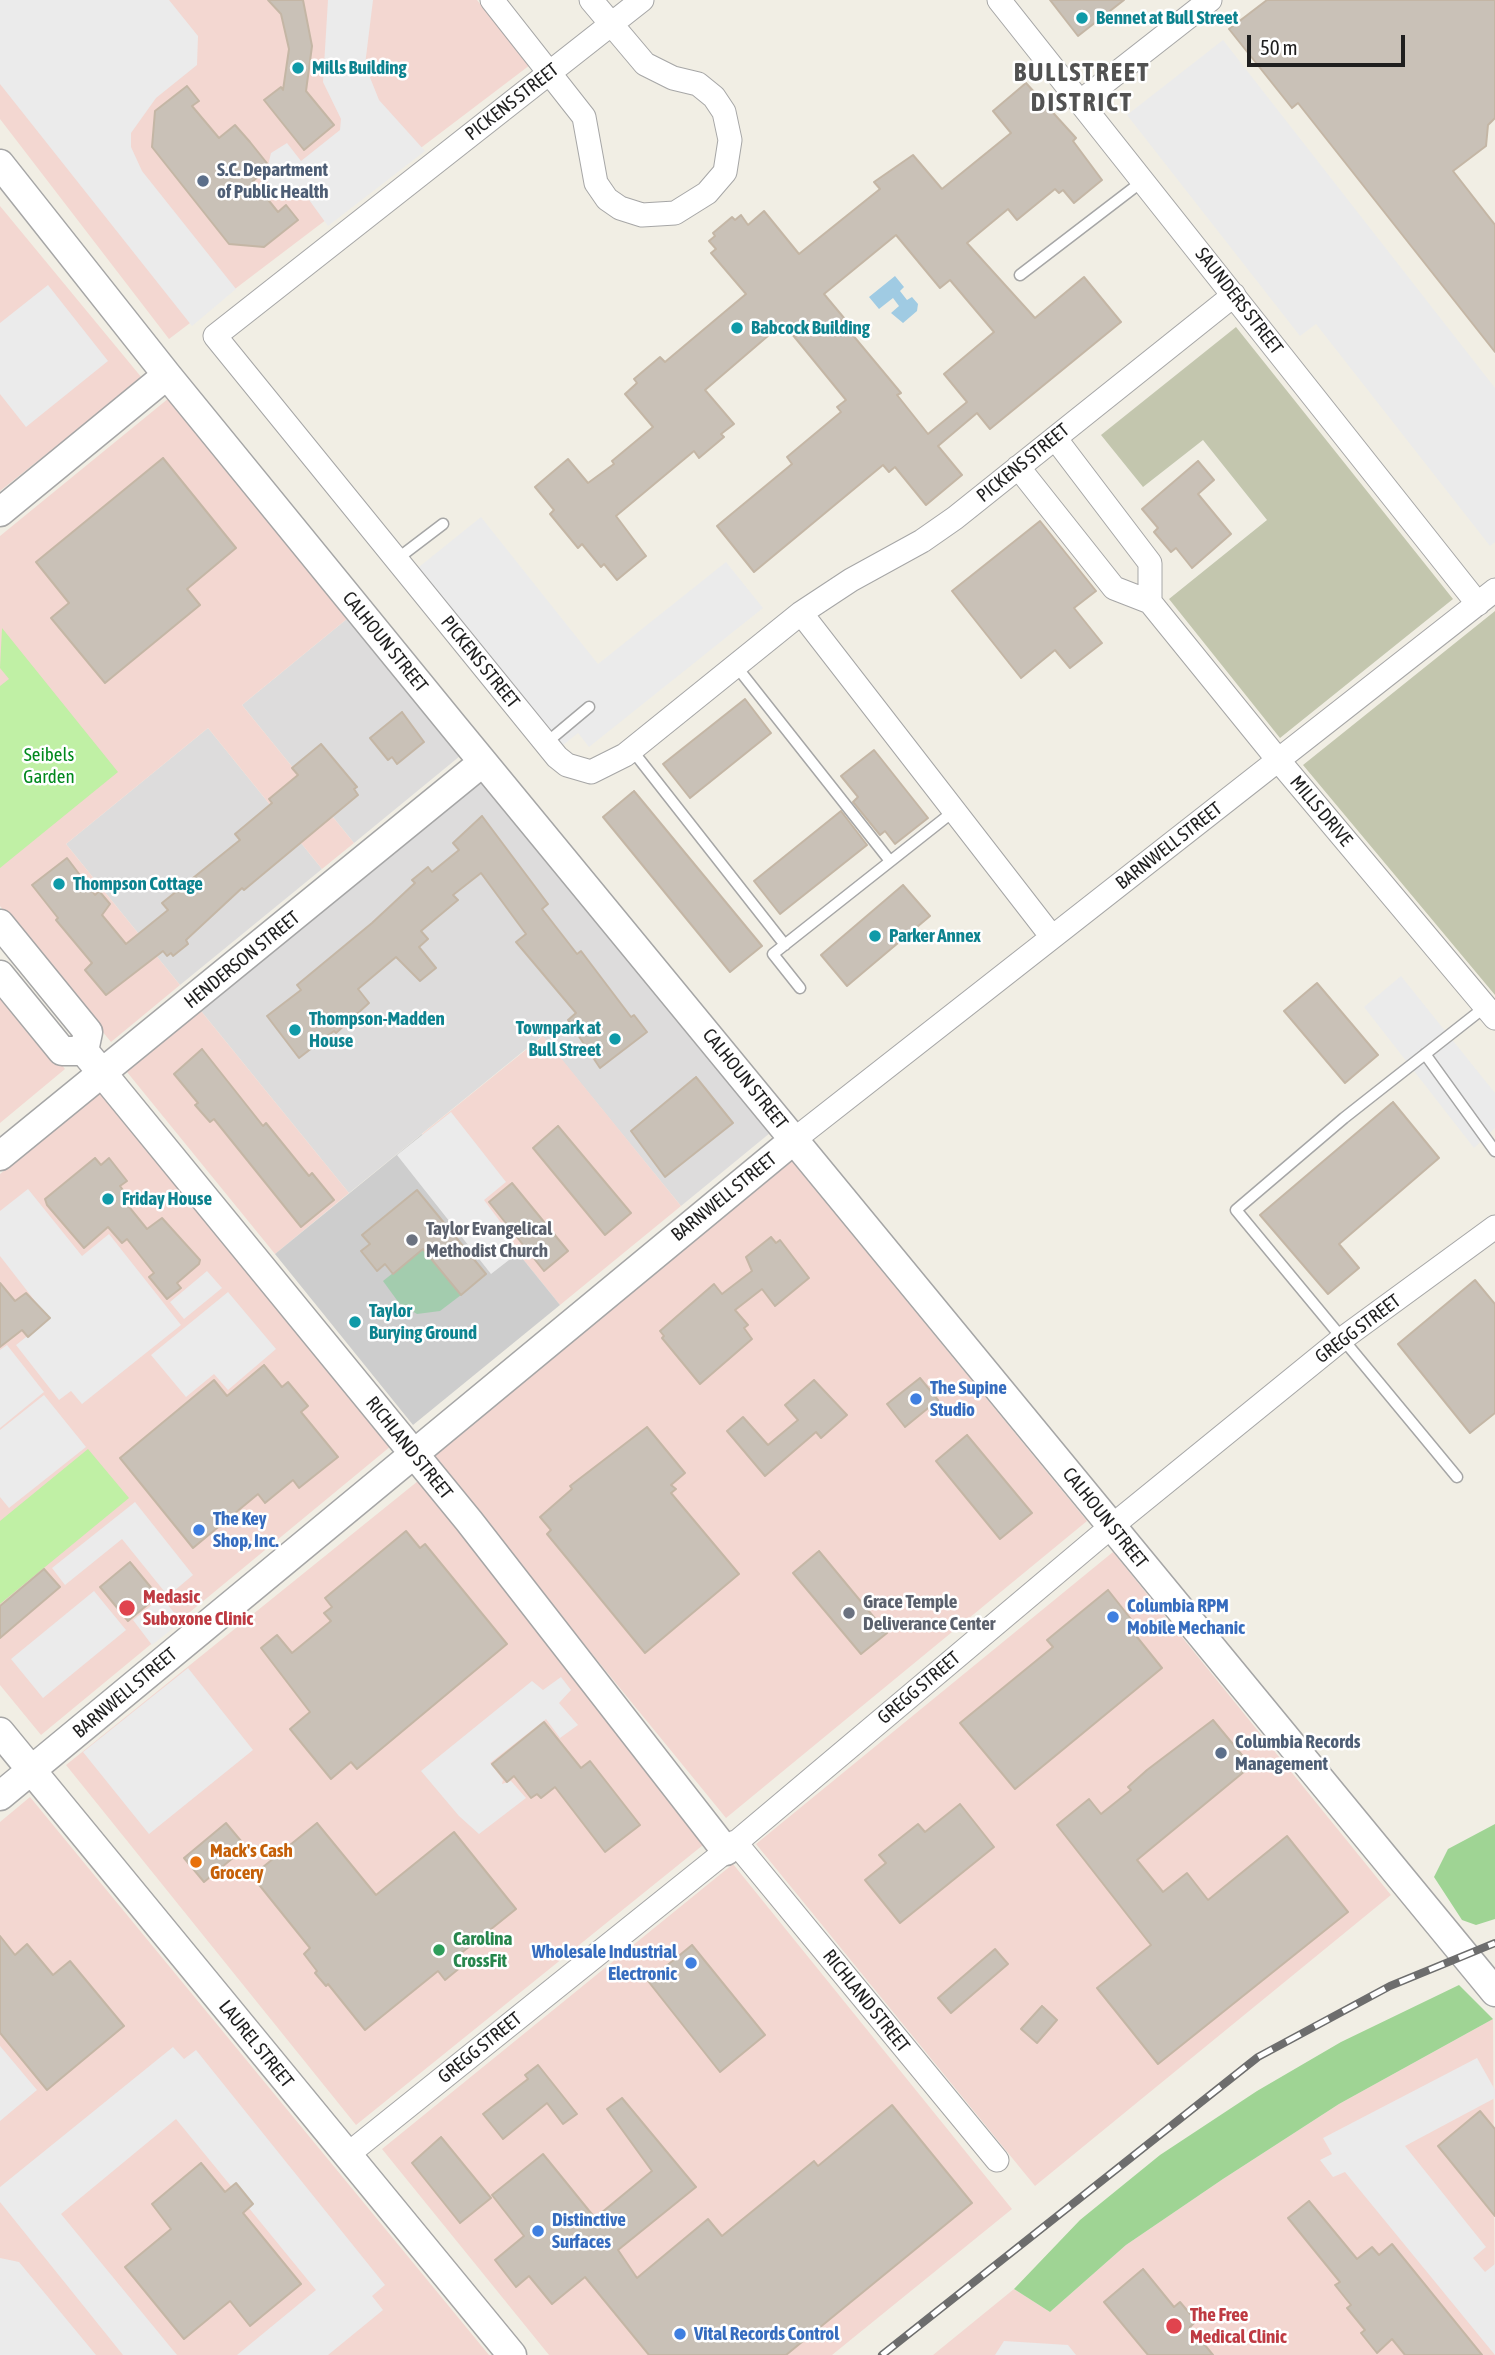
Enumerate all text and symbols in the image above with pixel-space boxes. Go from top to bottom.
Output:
place label: Bennet at Bull Street [1096,7,1238,29]
marker: Bennet at Bull Street [1074,10,1090,26]
scale bar [1250,21,1408,65]
text: 50 m [1260,35,1298,59]
place label: Mills Building [312,57,407,79]
district label: BULLSTREET DISTRICT [1015,57,1149,119]
street label: PICKENS STREET [461,58,563,146]
marker: Mills Building [290,60,306,76]
place label: S.C. Department of Public Health [217,159,329,203]
marker: S.C. Department of Public Health [195,173,211,189]
street label: SAUNDERS STREET [1190,243,1288,359]
place label: Babcock Building [751,317,870,339]
marker: Babcock Building [729,320,745,336]
street label: PICKENS STREET [972,419,1074,507]
street label: CALHOUN STREET [338,587,432,697]
street label: PICKENS STREET [436,611,524,713]
park label: Seibels Garden [23,744,75,788]
street label: MILLS DRIVE [1285,771,1357,851]
street label: BARNWELL STREET [1111,797,1227,895]
place label: Thompson Cottage [73,873,203,895]
marker: Thompson Cottage [51,876,67,892]
street label: HENDERSON STREET [180,907,304,1013]
place label: Parker Annex [889,925,981,947]
marker: Parker Annex [867,928,883,944]
place label: Thompson-Madden House [309,1008,445,1052]
place label: Townpark at Bull Street [516,1017,601,1061]
marker: Thompson-Madden House [287,1022,303,1038]
street label: CALHOUN STREET [698,1024,792,1134]
marker: Townpark at Bull Street [607,1031,623,1047]
street label: BARNWELL STREET [667,1148,781,1246]
place label: Friday House [122,1188,212,1210]
marker: Friday House [100,1191,116,1207]
place label: Taylor Evangelical Methodist Church [426,1218,552,1262]
marker: Taylor Evangelical Methodist Church [404,1232,420,1248]
street label: GREGG STREET [1311,1290,1405,1368]
place label: Taylor Burying Ground [369,1300,477,1344]
marker: Taylor Burying Ground [347,1314,363,1330]
place label: The Supine Studio [930,1377,1007,1421]
marker: The Supine Studio [908,1391,924,1407]
street label: RICHLAND STREET [361,1392,457,1504]
street label: CALHOUN STREET [1058,1463,1152,1573]
place label: The Key Shop, Inc. [213,1508,279,1552]
marker: The Key Shop, Inc. [191,1522,207,1538]
place label: Medasic Suboxone Clinic [143,1586,253,1630]
place label: Grace Temple Deliverance Center [863,1591,995,1635]
place label: Columbia RPM Mobile Mechanic [1127,1595,1245,1639]
marker: Medasic Suboxone Clinic [117,1598,137,1618]
marker: Grace Temple Deliverance Center [841,1605,857,1621]
marker: Columbia RPM Mobile Mechanic [1105,1609,1121,1625]
street label: BARNWELL STREET [68,1643,182,1743]
street label: GREGG STREET [873,1647,965,1729]
place label: Columbia Records Management [1235,1731,1360,1775]
marker: Columbia Records Management [1213,1745,1229,1761]
place label: Mack's Cash Grocery [210,1840,293,1884]
marker: Mack's Cash Grocery [188,1854,204,1870]
place label: Carolina CrossFit [453,1928,512,1972]
place label: Wholesale Industrial Electronic [532,1941,677,1985]
marker: Carolina CrossFit [431,1942,447,1958]
street label: RICHLAND STREET [818,1945,914,2057]
marker: Wholesale Industrial Electronic [683,1955,699,1971]
street label: LAUREL STREET [214,1996,298,2092]
street label: GREGG STREET [434,2007,526,2089]
place label: Distinctive Surfaces [552,2209,626,2253]
marker: Distinctive Surfaces [530,2223,546,2239]
place label: The Free Medical Clinic [1190,2304,1287,2348]
marker: The Free Medical Clinic [1164,2316,1184,2336]
place label: Vital Records Control [694,2323,839,2345]
marker: Vital Records Control [672,2326,688,2342]

